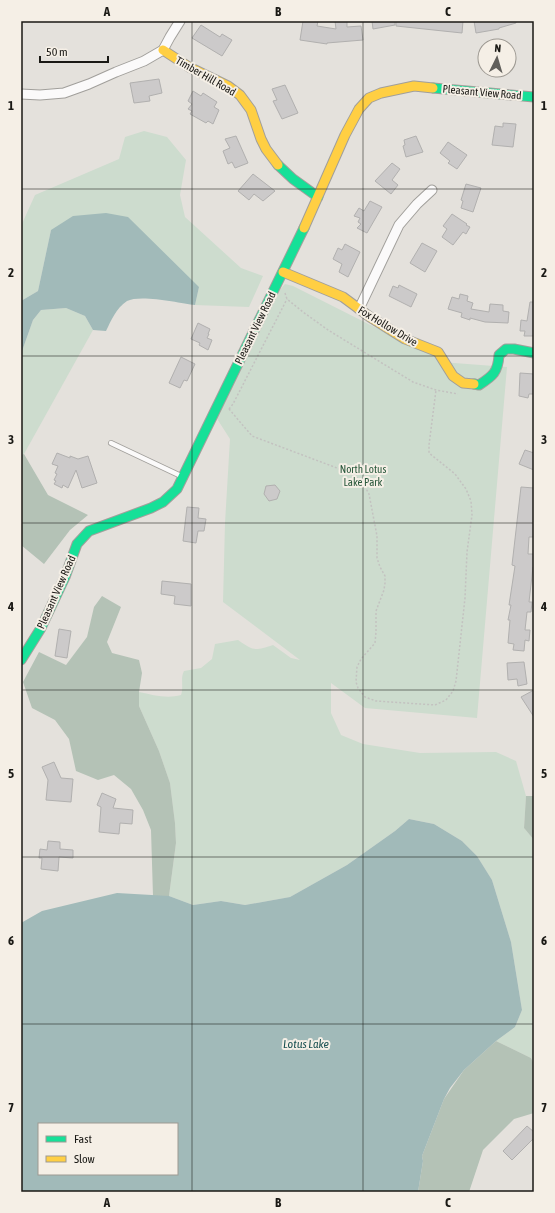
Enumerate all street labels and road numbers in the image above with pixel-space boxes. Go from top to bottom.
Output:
street label: Timber Hill Road [174,54,238,98]
street label: Pleasant View Road [442,83,522,101]
street label: Pleasant View Road [232,290,278,366]
street label: Fox Hollow Drive [356,304,420,348]
street label: Pleasant View Road [34,553,78,631]

